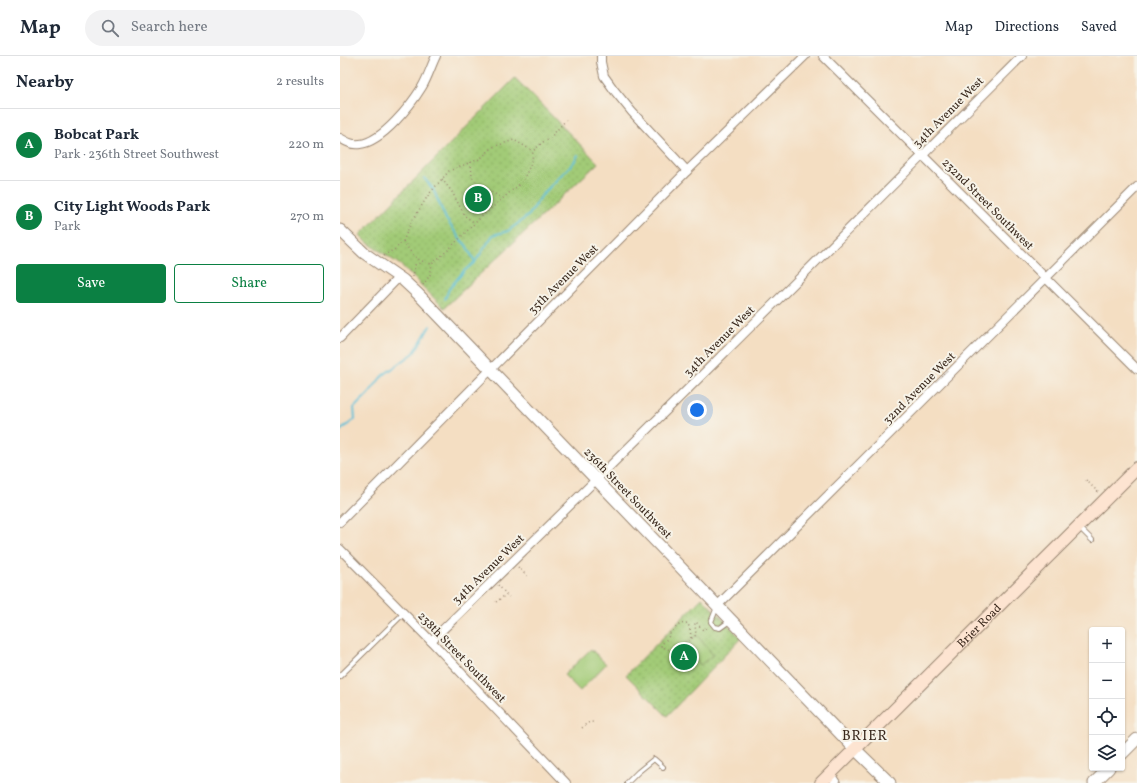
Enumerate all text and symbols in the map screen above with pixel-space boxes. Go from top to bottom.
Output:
search box [85,10,365,46]
text: Map [20,15,61,41]
icon: search [99,17,121,39]
text: Search here [131,17,208,38]
text: Map [945,18,973,37]
text: Directions [995,18,1059,37]
text: Saved [1081,18,1117,37]
text: Nearby [16,71,74,94]
text: 2 results [276,73,324,91]
street label: 34th Avenue West [910,74,988,152]
text: Bobcat Park [54,125,139,146]
text: A [24,136,34,154]
text: 220 m [288,136,324,154]
text: Park · 236th Street Southwest [54,146,219,164]
street label: 232nd Street Southwest [938,155,1037,254]
pin: B [465,184,491,214]
text: City Light Woods Park [54,197,210,218]
text: B [25,208,33,226]
text: 270 m [290,208,324,226]
text: Park [54,218,81,236]
street label: 35th Avenue West [525,241,602,318]
button: Save [16,264,166,303]
button: Share [174,264,324,303]
street label: 34th Avenue West [681,303,759,381]
street label: 32nd Avenue West [880,349,959,428]
your location [687,400,707,420]
street label: 236th Street Southwest [580,445,675,543]
street label: 34th Avenue West [449,531,528,608]
street label: Brier Road [954,601,1005,652]
street label: 238th Street Southwest [414,609,509,707]
map controls [1089,627,1125,771]
button: + [1089,627,1125,663]
pin: A [671,642,697,672]
button: − [1089,663,1125,699]
button: locate [1089,699,1125,735]
district label: BRIER [842,727,888,746]
button: layers [1089,735,1125,771]

